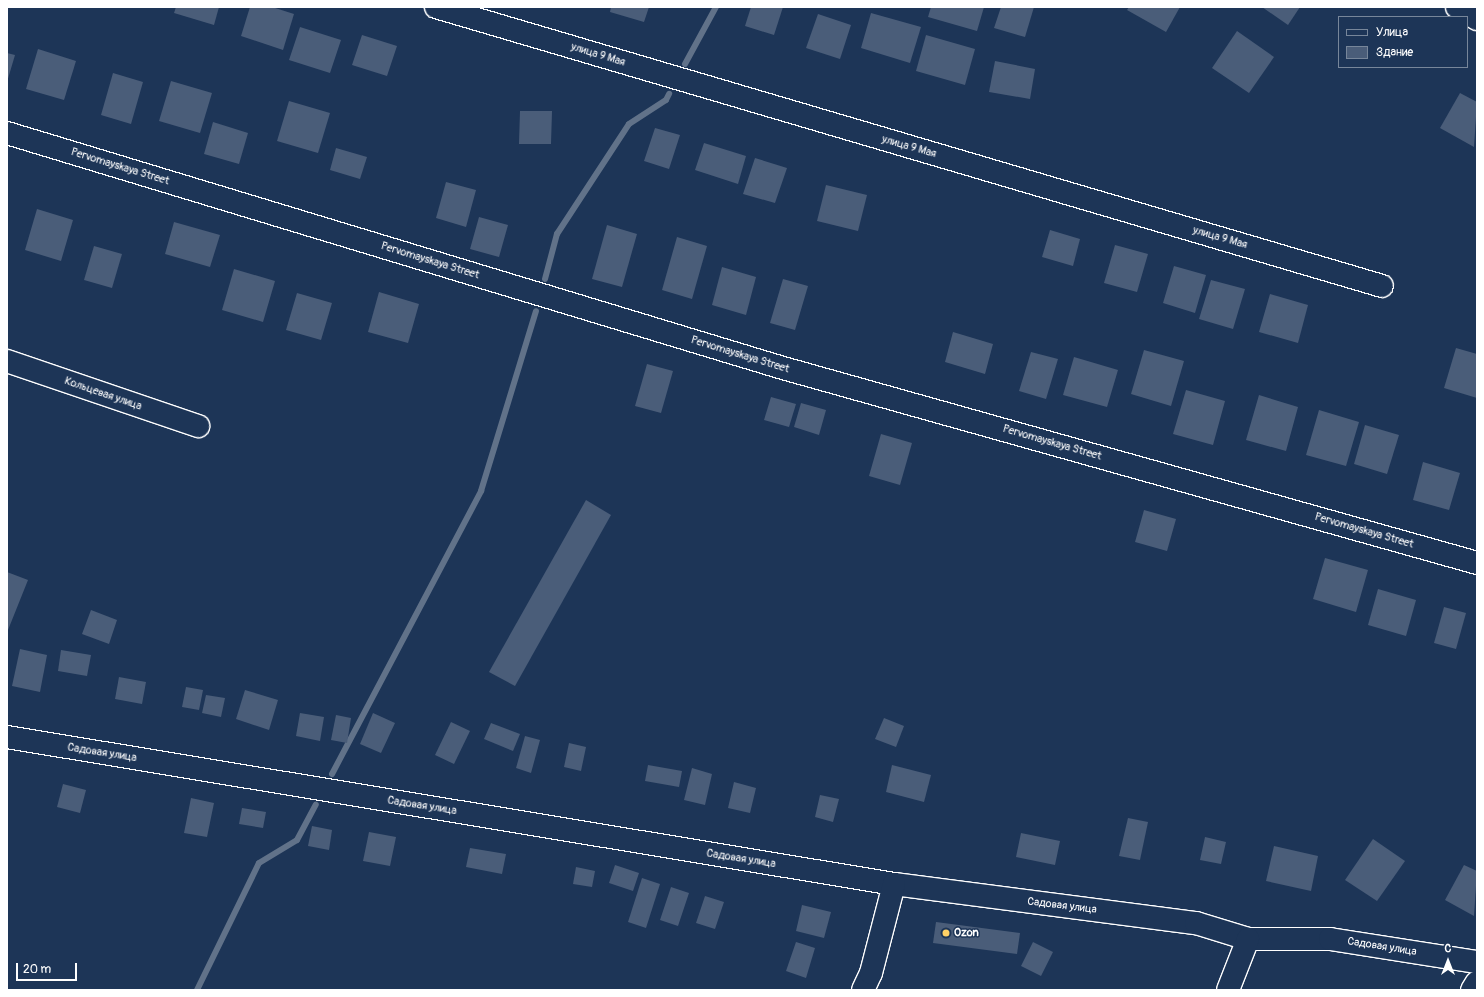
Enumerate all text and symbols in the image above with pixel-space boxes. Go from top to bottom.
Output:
legend [1338,16,1468,68]
text: Улица [1376,25,1408,40]
street label: улица 9 Мая [569,40,627,70]
text: Здание [1376,45,1413,60]
street label: улица 9 Мая [880,133,938,161]
street label: Pervomayskaya Street [69,146,171,188]
street label: улица 9 Мая [1191,224,1249,252]
street label: Pervomayskaya Street [379,240,481,282]
street label: Pervomayskaya Street [689,334,791,376]
street label: Кольцевая улица [63,375,143,413]
street label: Pervomayskaya Street [1001,423,1103,463]
street label: Pervomayskaya Street [1313,511,1415,551]
street label: Садовая улица [66,741,138,765]
street label: Садовая улица [386,794,458,818]
street label: Садовая улица [705,847,777,871]
street label: Садовая улица [1027,895,1097,917]
place label: Ozon [954,926,979,940]
marker: Ozon [941,928,951,938]
street label: Садовая улица [1346,935,1418,959]
north arrow [1428,941,1468,981]
text: С [1445,942,1451,955]
scale bar [18,955,79,981]
text: 20 m [23,962,51,977]

